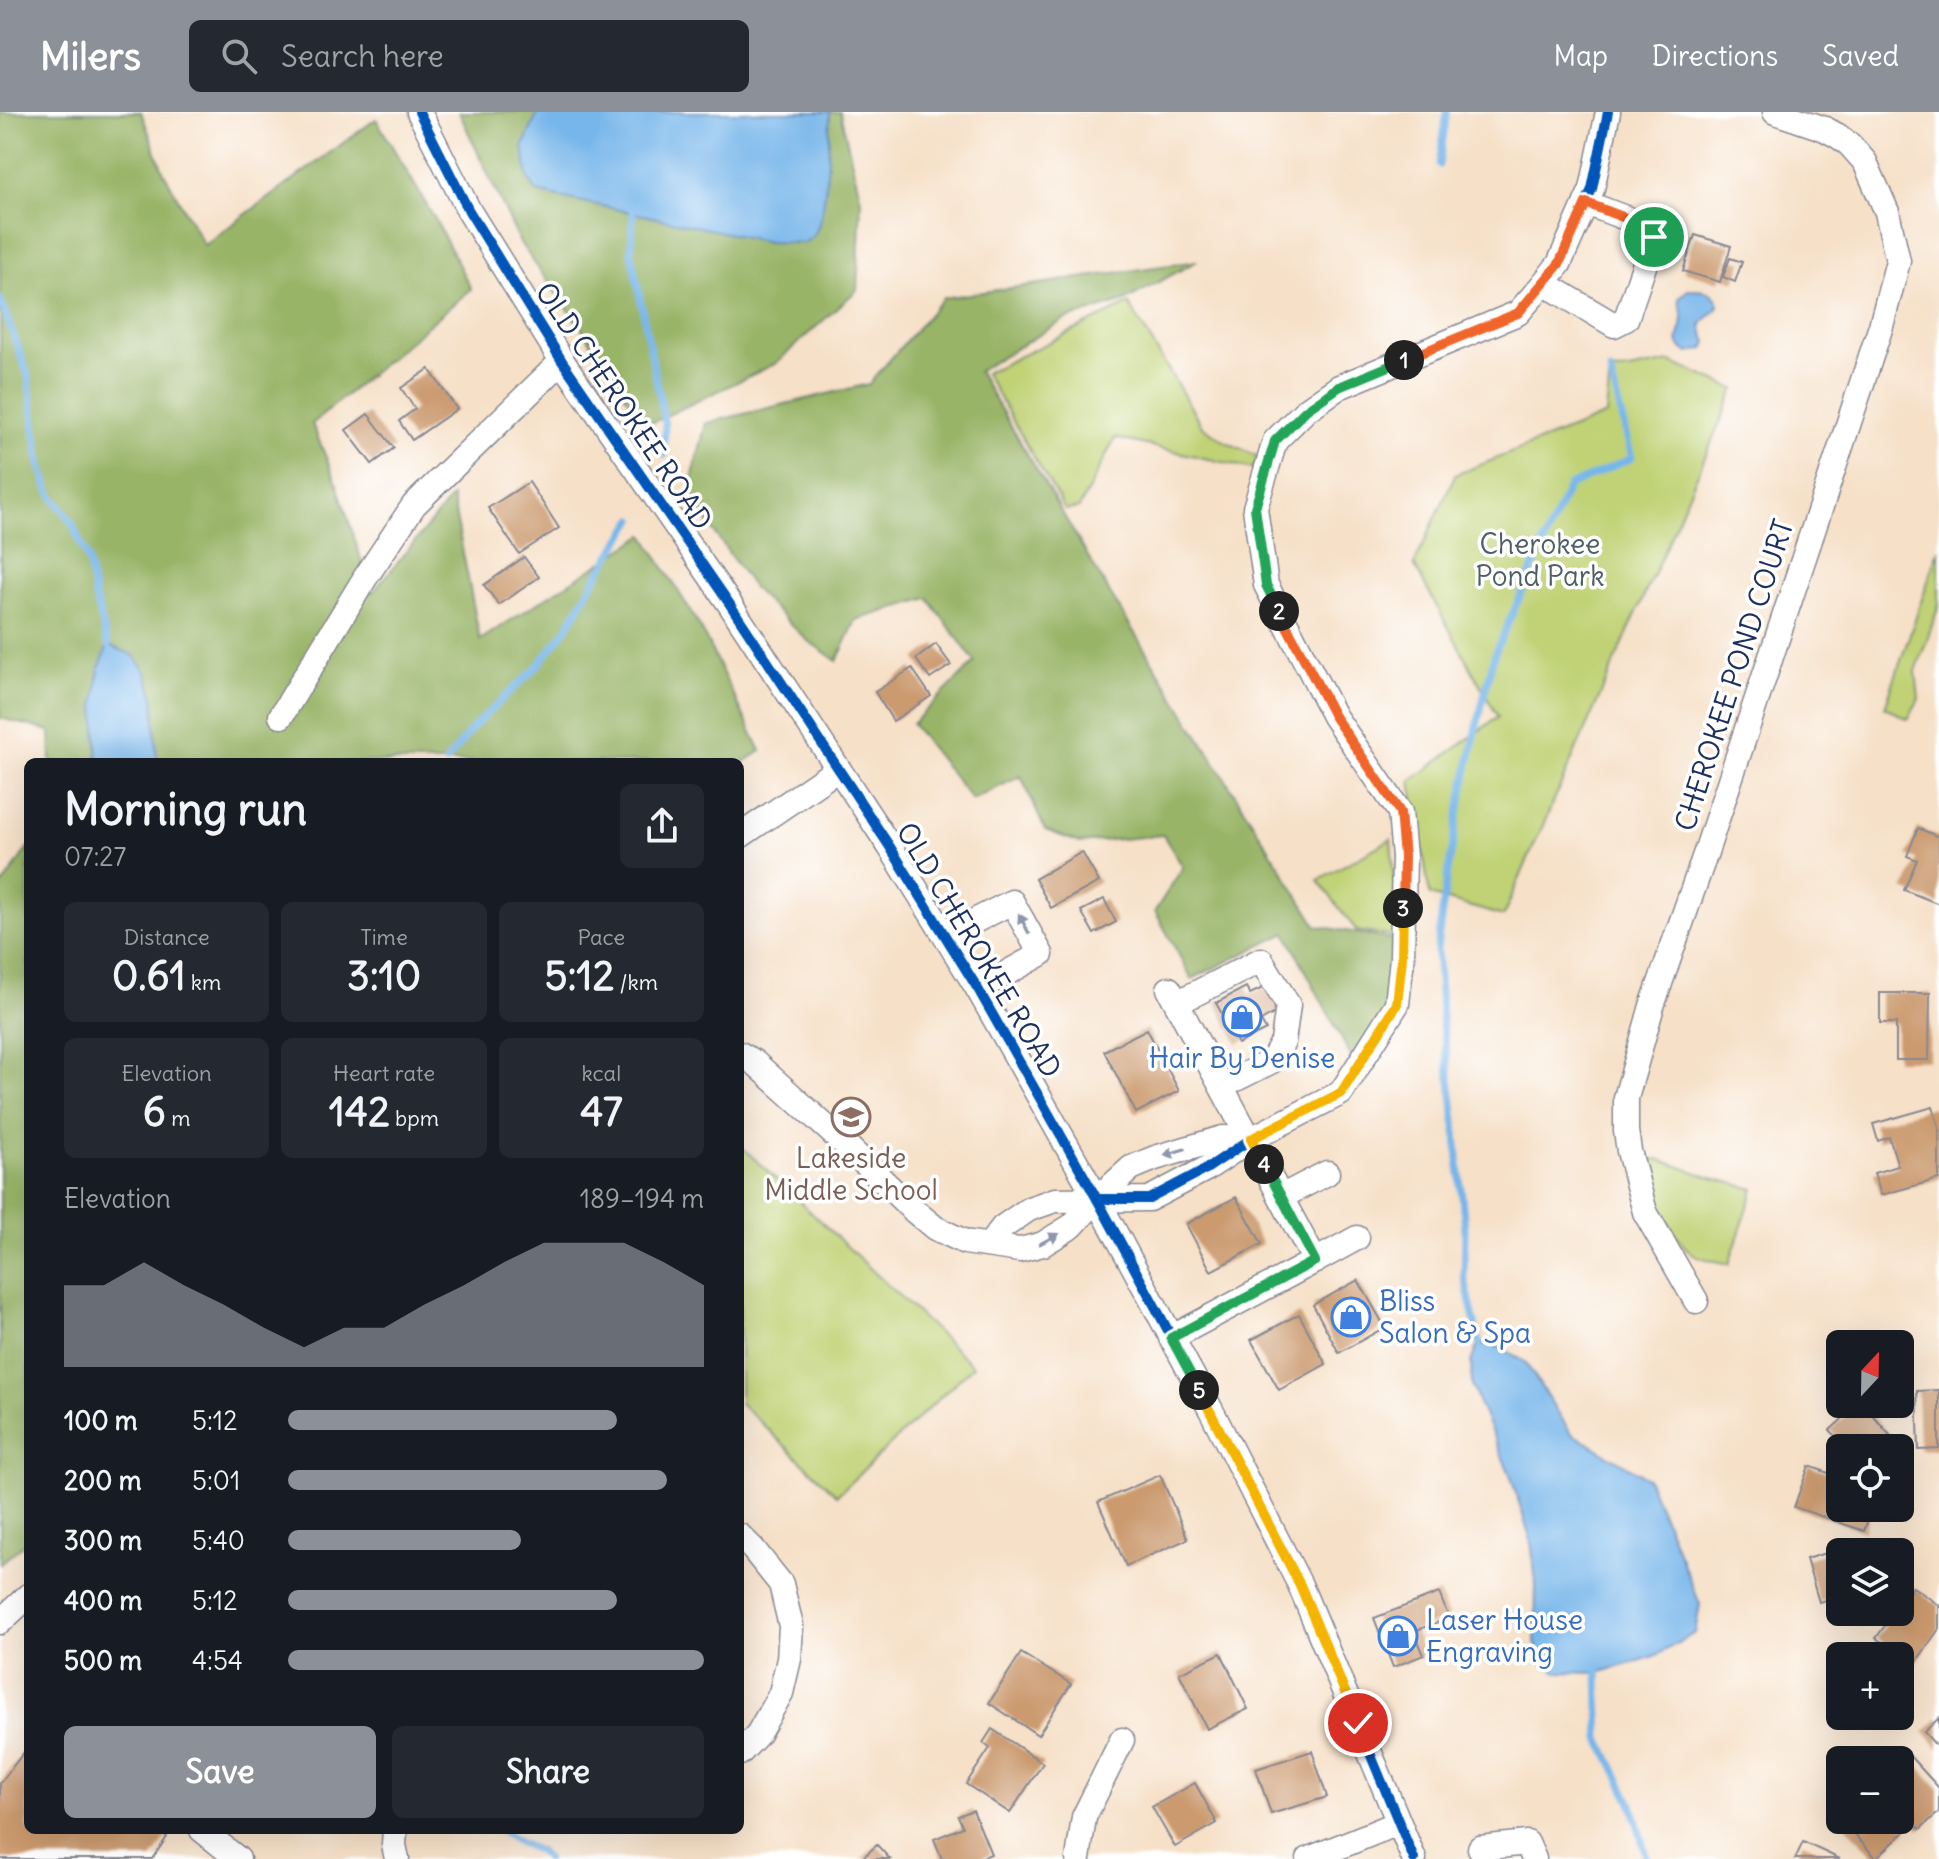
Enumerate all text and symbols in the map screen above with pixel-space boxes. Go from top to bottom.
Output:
search box [189,20,749,92]
text: Milers [40,33,141,80]
icon: search [217,34,261,78]
text: Search here [281,37,444,75]
text: Map [1553,38,1608,74]
text: Directions [1652,38,1778,74]
text: Saved [1822,38,1899,74]
pin [1620,203,1688,271]
icon: arrive [1632,215,1676,259]
street label: OLD CHEROKEE ROAD [528,275,720,537]
pin: 1 [1384,340,1424,380]
text: 1 [1400,346,1408,374]
street label: CHEROKEE POND COURT [1667,515,1801,835]
park label: Cherokee Pond Park [1475,526,1605,594]
pin: 2 [1259,591,1299,631]
text: 2 [1273,597,1285,625]
text: Morning run [64,782,307,837]
button: share [620,784,704,868]
street label: OLD CHEROKEE ROAD [889,816,1069,1084]
text: 07:27 [64,840,126,873]
pin: 3 [1383,888,1423,928]
text: 3 [1397,894,1409,922]
one-way arrow [1018,913,1031,936]
text: Distance [124,923,210,951]
text: Time [360,923,408,951]
text: Pace [577,923,625,951]
text: 0.61 [112,951,186,1001]
text: 3:10 [347,951,421,1001]
text: 5:12 [545,951,614,1001]
text: km [186,968,221,996]
text: /km [614,968,658,996]
shop icon: Hair By Denise [1221,996,1263,1038]
place label: Hair By Denise [1149,1040,1335,1076]
text: Elevation [122,1059,212,1087]
text: Heart rate [333,1059,435,1087]
text: kcal [582,1059,621,1087]
text: 6 [143,1087,166,1137]
text: 142 [329,1087,390,1137]
text: 47 [580,1087,622,1137]
school or university icon: Lakeside Middle School [830,1096,872,1138]
text: m [166,1104,190,1132]
text: bpm [390,1104,439,1132]
place label: Lakeside Middle School [764,1140,938,1208]
pin: 4 [1244,1144,1284,1184]
one-way arrow [1162,1146,1186,1159]
text: 4 [1258,1150,1270,1178]
text: Elevation [64,1182,171,1215]
text: 189–194 m [580,1182,704,1215]
one-way arrow [1038,1232,1060,1246]
place label: Bliss Salon & Spa [1379,1283,1531,1351]
shop icon: Bliss Salon & Spa [1330,1296,1372,1338]
north arrow [1826,1330,1914,1418]
map controls [1826,1330,1914,1834]
pin: 5 [1179,1370,1219,1410]
text: 5 [1193,1376,1205,1404]
text: 100 m [64,1404,138,1437]
text: 5:12 [192,1404,237,1437]
button: locate [1826,1434,1914,1522]
text: 200 m [64,1464,141,1497]
text: 5:01 [192,1464,240,1497]
text: 300 m [64,1524,142,1557]
text: 5:40 [192,1524,245,1557]
button: layers [1826,1538,1914,1626]
text: 400 m [64,1584,142,1617]
text: 5:12 [192,1584,237,1617]
place label: Laser House Engraving [1426,1602,1583,1670]
shop icon: Laser House Engraving [1377,1615,1419,1657]
button: + [1826,1642,1914,1730]
text: 500 m [64,1644,142,1677]
text: 4:54 [192,1644,243,1677]
pin [1324,1689,1392,1757]
icon: check [1336,1701,1380,1745]
button: Save [64,1726,376,1818]
button: Share [392,1726,704,1818]
button: − [1826,1746,1914,1834]

